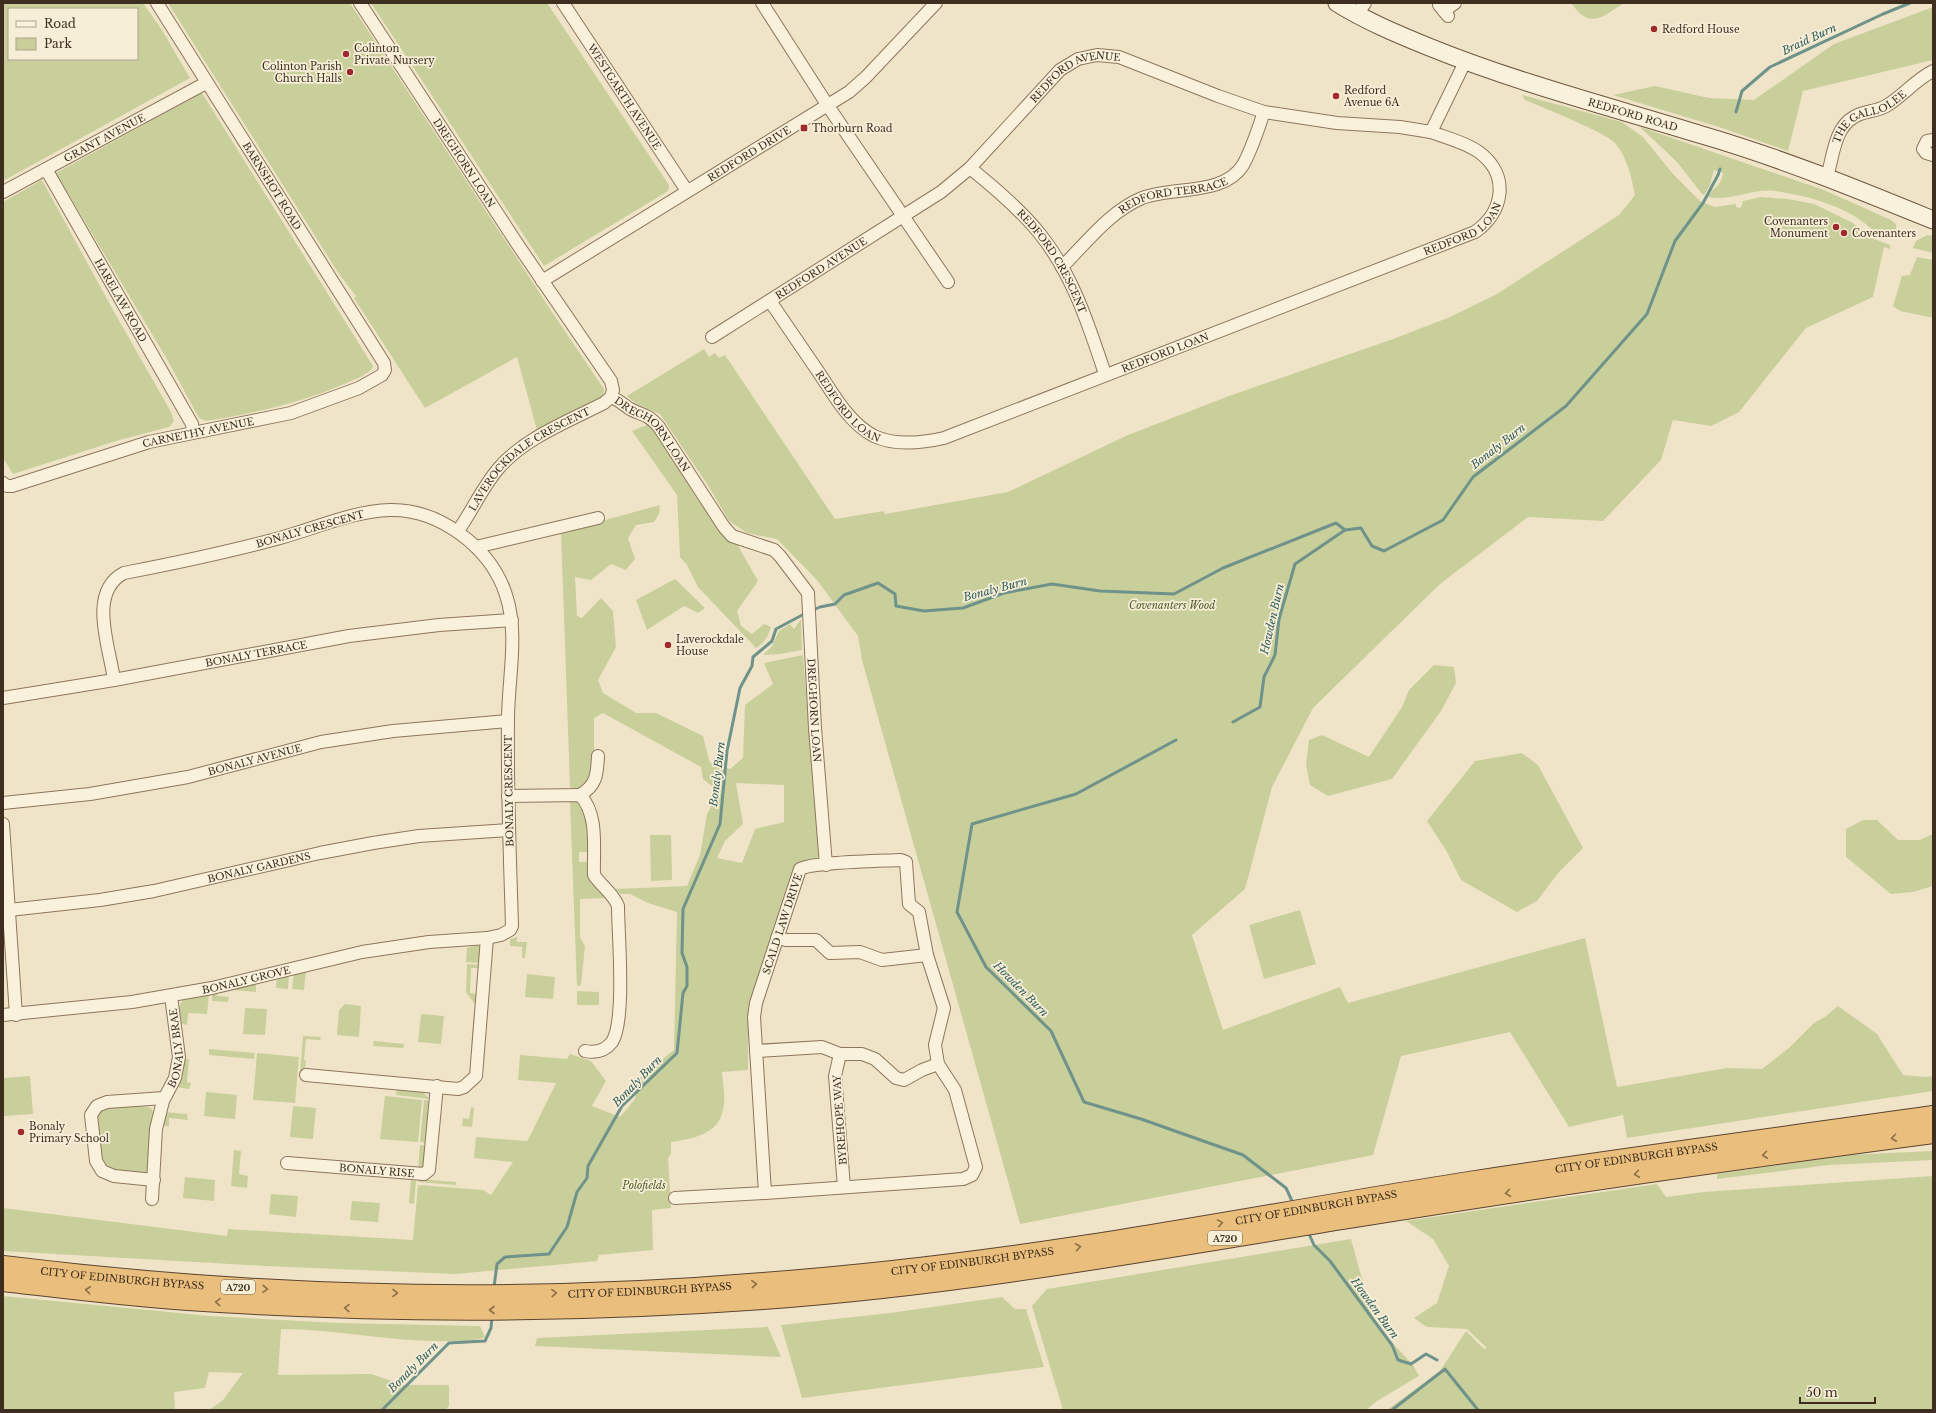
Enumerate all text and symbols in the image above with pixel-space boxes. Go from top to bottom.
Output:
legend [8,8,138,60]
text: Road [44,16,76,31]
water label: Braid Burn [1779,20,1839,58]
place label: Redford House [1662,23,1740,36]
marker: Redford House [1649,24,1659,34]
text: Park [44,36,72,51]
street label: WESTGARTH AVENUE [585,40,664,152]
place label: Colinton Private Nursery [354,42,435,67]
street label: REDFORD AVENUE [1027,48,1121,105]
marker: Colinton Private Nursery [341,49,351,59]
place label: Colinton Parish Church Halls [262,60,342,85]
marker: Colinton Parish Church Halls [345,67,355,77]
place label: Redford Avenue 6A [1343,84,1399,109]
street label: THE GALLOLEE [1829,87,1909,145]
marker: Redford Avenue 6A [1331,91,1341,101]
street label: REDFORD ROAD [1587,95,1680,134]
street label: GRANT AVENUE [61,110,147,165]
street label: DREGHORN LOAN [431,116,498,210]
place label: Thorburn Road [812,122,893,135]
street label: REDFORD DRIVE [705,123,793,184]
marker: Thorburn Road [799,123,809,133]
street label: BARNSHOT ROAD [240,140,304,232]
street label: REDFORD TERRACE [1116,174,1230,216]
street label: REDFORD LOAN [1422,200,1504,258]
street label: REDFORD CRESCENT [1015,206,1090,315]
place label: Covenanters Monument [1764,215,1828,240]
marker: Covenanters Monument [1831,222,1841,232]
place label: Covenanters [1852,227,1917,240]
marker: Covenanters [1839,228,1849,238]
street label: REDFORD AVENUE [773,234,869,302]
street label: HARELAW ROAD [92,256,150,344]
street label: REDFORD LOAN [1119,329,1211,375]
street label: REDFORD LOAN [813,368,883,445]
street label: DREGHORN LOAN [612,393,693,474]
street label: LAVEROCKDALE CRESCENT [466,404,592,513]
street label: CARNETHY AVENUE [141,414,255,450]
water label: Bonaly Burn [1467,420,1528,472]
street label: BONALY CRESCENT [254,507,366,551]
water label: Bonaly Burn [961,574,1028,604]
water label: Howden Burn [1257,582,1287,657]
park label: Covenanters Wood [1129,599,1215,612]
place label: Laverockdale House [676,633,744,658]
street label: BONALY TERRACE [204,637,308,669]
marker: Laverockdale House [663,640,673,650]
street label: DREGHORN LOAN [805,658,824,763]
street label: BONALY CRESCENT [502,735,516,847]
street label: BONALY AVENUE [206,741,303,778]
water label: Bonaly Burn [706,741,728,808]
street label: BONALY GARDENS [206,849,312,885]
street label: SCALD LAW DRIVE [759,872,805,976]
water label: Howden Burn [990,958,1052,1020]
street label: BONALY GROVE [201,963,292,996]
street label: BONALY BRAE [165,1008,186,1090]
water label: Bonaly Burn [609,1053,665,1110]
street label: BYREHOPE WAY [830,1074,850,1165]
place label: Bonaly Primary School [29,1120,109,1145]
marker: Bonaly Primary School [16,1127,26,1137]
one-way arrow [1891,1133,1897,1142]
street label: CITY OF EDINBURGH BYPASS [1554,1139,1718,1175]
one-way arrow [1762,1150,1768,1159]
street label: BONALY RISE [338,1161,415,1180]
one-way arrow [1634,1169,1640,1178]
park label: Polofields [621,1179,666,1192]
street label: CITY OF EDINBURGH BYPASS [1234,1187,1398,1227]
one-way arrow [1505,1188,1511,1197]
one-way arrow [1217,1219,1223,1228]
road number: A720 [1208,1231,1242,1245]
one-way arrow [1075,1243,1081,1252]
street label: CITY OF EDINBURGH BYPASS [890,1244,1055,1278]
street label: CITY OF EDINBURGH BYPASS [40,1264,205,1292]
water label: Howden Burn [1348,1274,1402,1341]
street label: CITY OF EDINBURGH BYPASS [568,1279,732,1300]
road number: A720 [221,1280,255,1294]
one-way arrow [751,1280,757,1289]
one-way arrow [262,1285,268,1293]
one-way arrow [85,1286,91,1295]
one-way arrow [392,1289,398,1298]
one-way arrow [551,1289,557,1298]
one-way arrow [215,1297,221,1306]
one-way arrow [344,1304,350,1312]
one-way arrow [489,1306,495,1314]
water label: Bonaly Burn [384,1339,441,1396]
scale bar [1800,1379,1875,1405]
text: 50 m [1806,1385,1838,1400]

